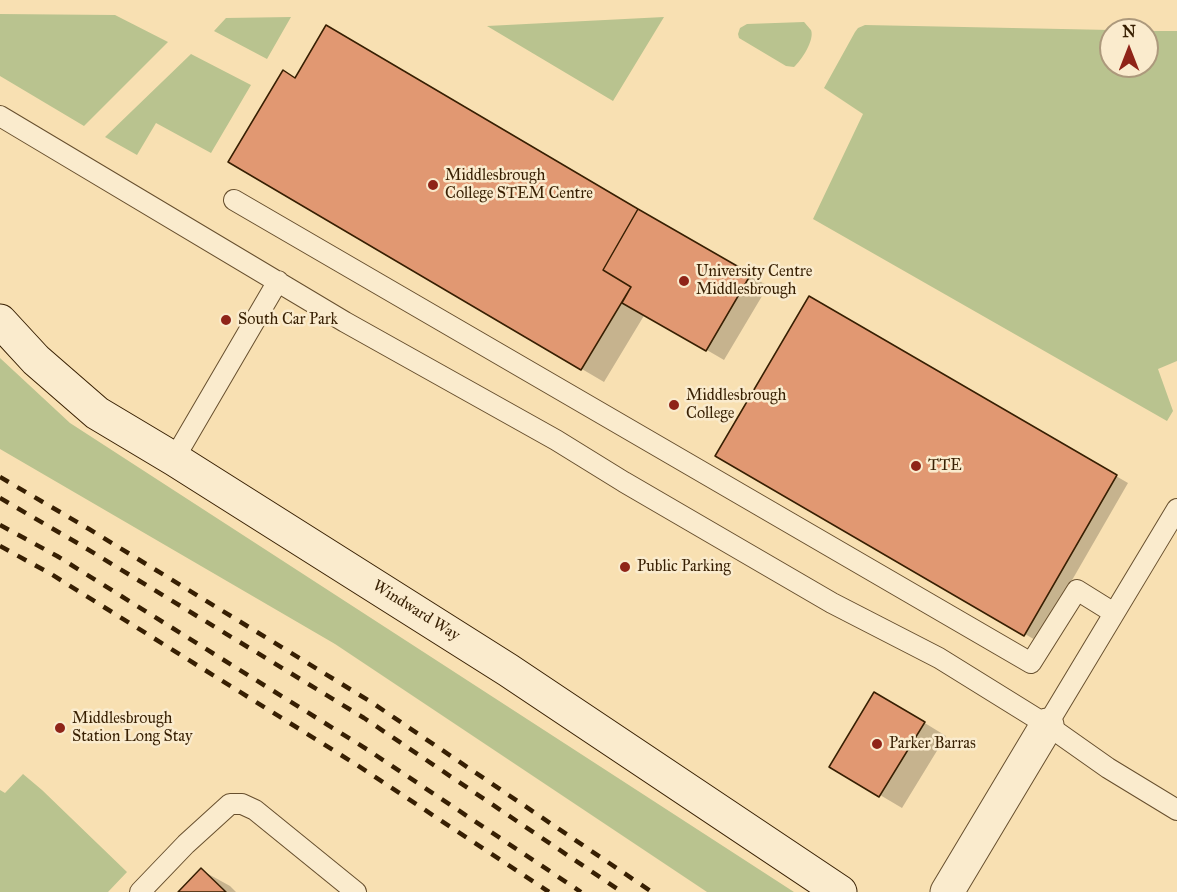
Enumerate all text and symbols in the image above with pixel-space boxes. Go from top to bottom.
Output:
north arrow [1099,18,1159,78]
text: N [1122,22,1136,41]
place label: Middlesbrough College STEM Centre [445,166,593,204]
marker: Middlesbrough College STEM Centre [426,178,440,192]
place label: University Centre Middlesbrough [696,262,812,300]
marker: University Centre Middlesbrough [677,274,691,288]
place label: South Car Park [238,310,338,330]
marker: South Car Park [219,313,233,327]
place label: Middlesbrough College [686,386,786,424]
marker: Middlesbrough College [667,398,681,412]
place label: TTE [928,456,962,476]
marker: TTE [909,459,923,473]
place label: Public Parking [637,557,731,577]
marker: Public Parking [618,560,632,574]
street label: Windward Way [369,577,463,645]
place label: Middlesbrough Station Long Stay [72,709,192,747]
marker: Middlesbrough Station Long Stay [53,721,67,735]
place label: Parker Barras [889,734,976,754]
marker: Parker Barras [870,737,884,751]

